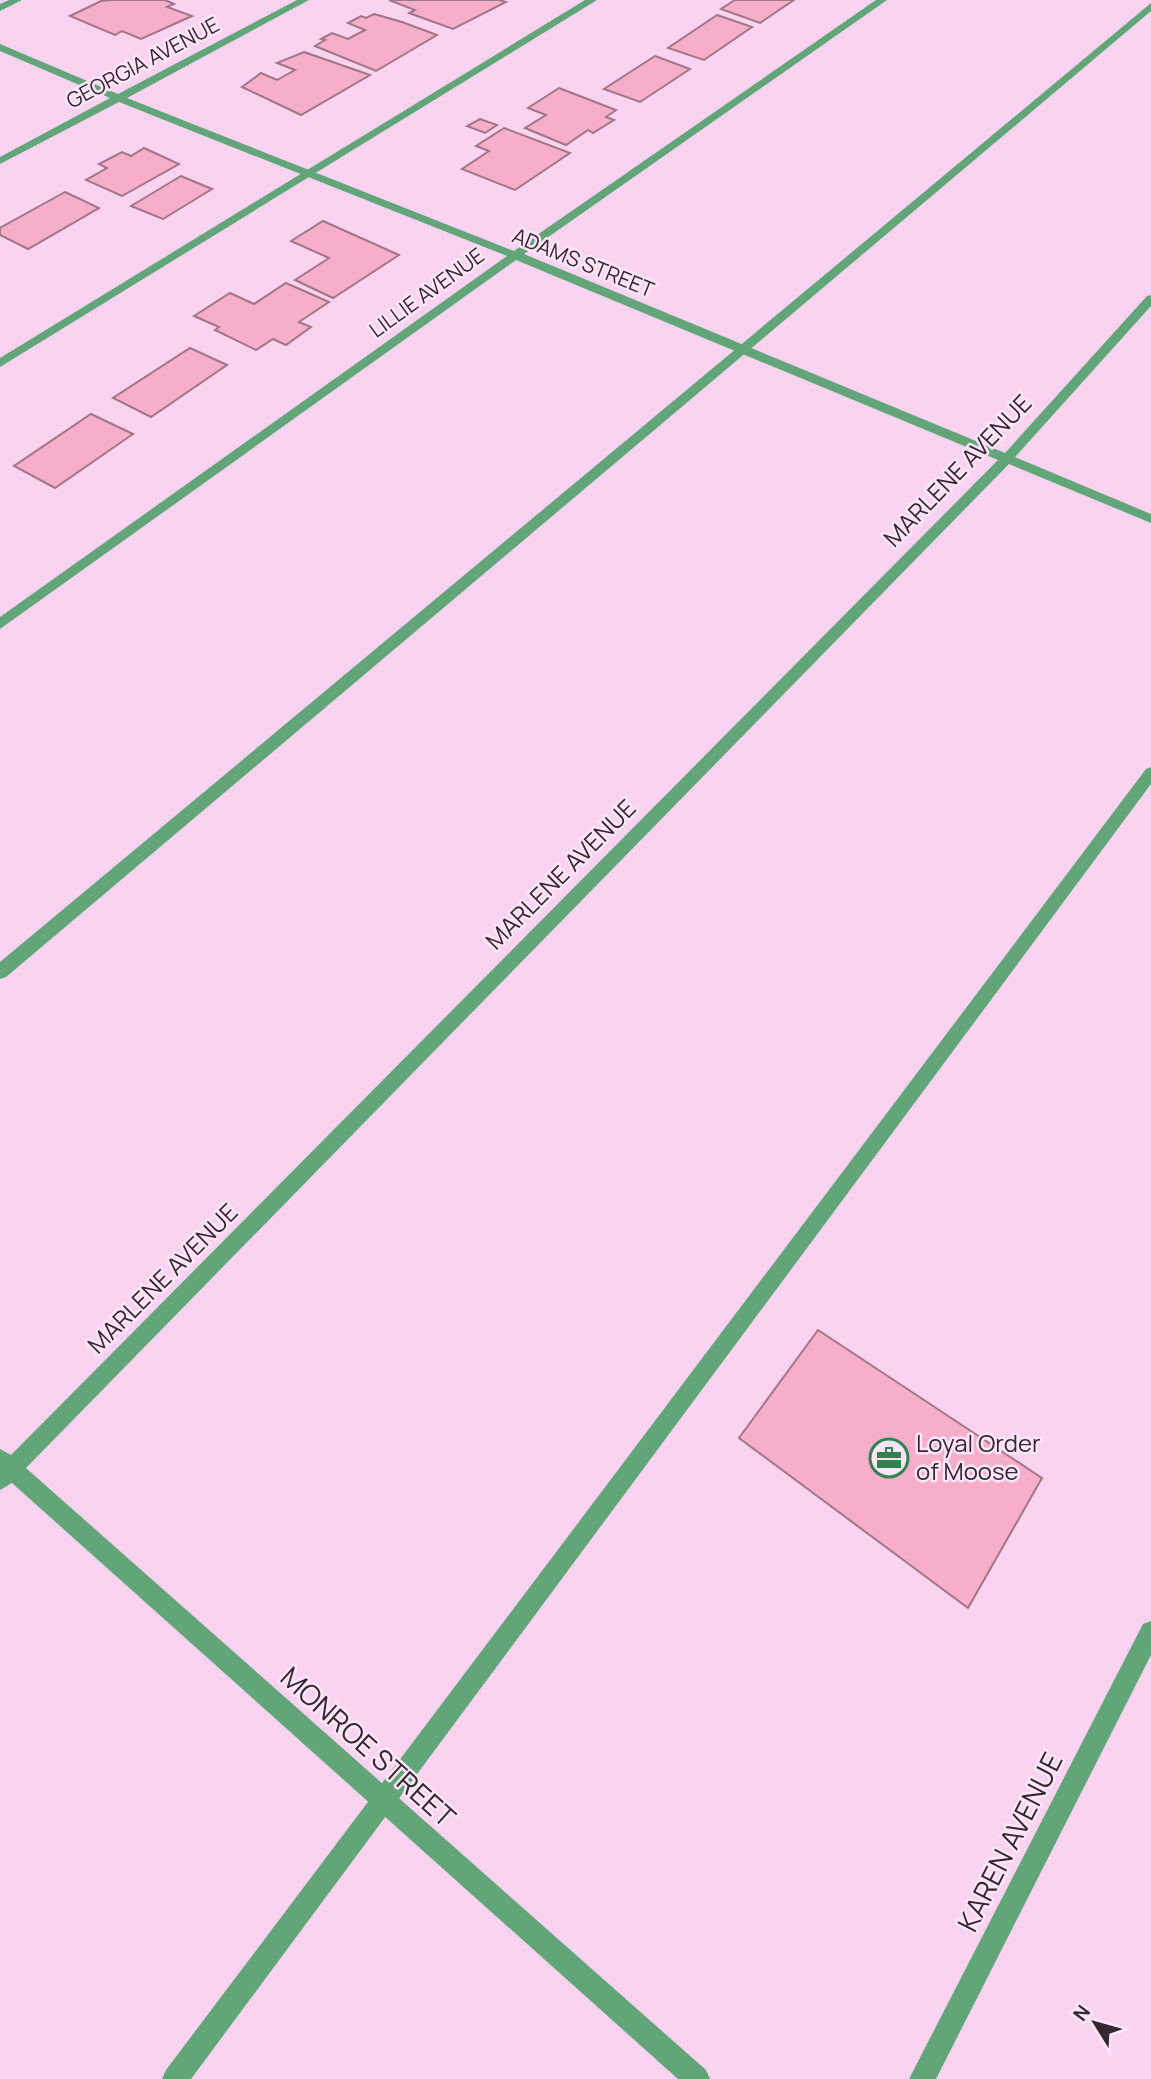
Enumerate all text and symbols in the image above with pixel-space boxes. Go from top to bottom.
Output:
street label: GEORGIA AVENUE [61,10,224,114]
street label: ADAMS STREET [508,221,659,303]
street label: LILLIE AVENUE [363,241,490,343]
street label: MARLENE AVENUE [876,387,1038,553]
street label: MARLENE AVENUE [478,792,642,956]
street label: MARLENE AVENUE [80,1196,244,1360]
place label: Loyal Order of Moose [916,1426,1041,1487]
office icon: Loyal Order of Moose [868,1437,910,1479]
street label: MONROE STREET [273,1658,464,1835]
street label: KAREN AVENUE [948,1746,1071,1938]
north arrow [1060,1988,1130,2058]
text: N [1067,1999,1096,2026]

